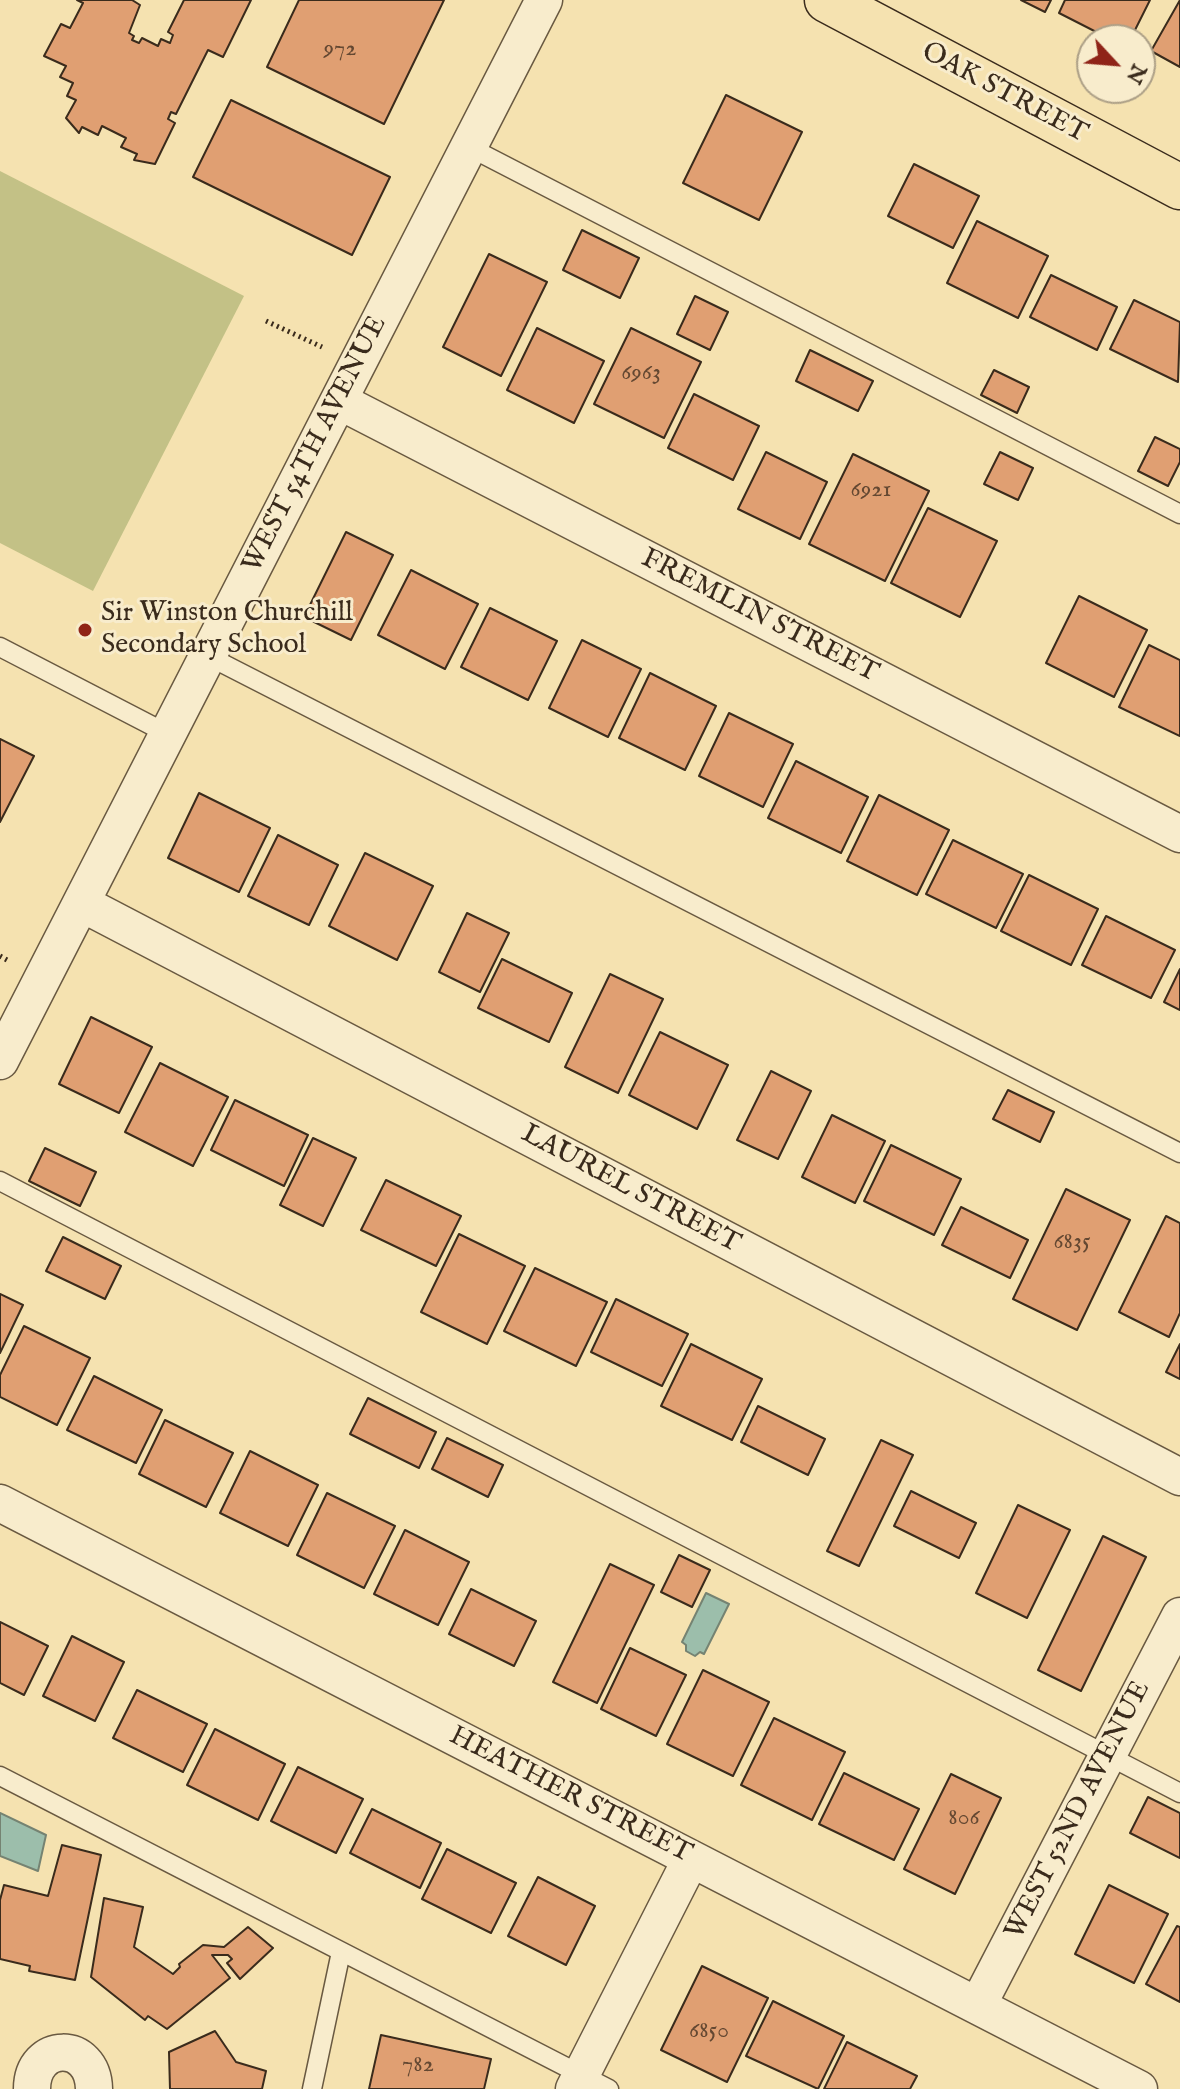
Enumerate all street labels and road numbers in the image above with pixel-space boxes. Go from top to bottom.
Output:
street label: OAK STREET [915,36,1093,152]
street label: WEST 54TH AVENUE [237,311,395,579]
street label: FREMLIN STREET [635,543,883,691]
street label: LAUREL STREET [515,1118,745,1262]
street label: WEST 52ND AVENUE [999,1676,1159,1946]
street label: HEATHER STREET [443,1720,697,1872]

